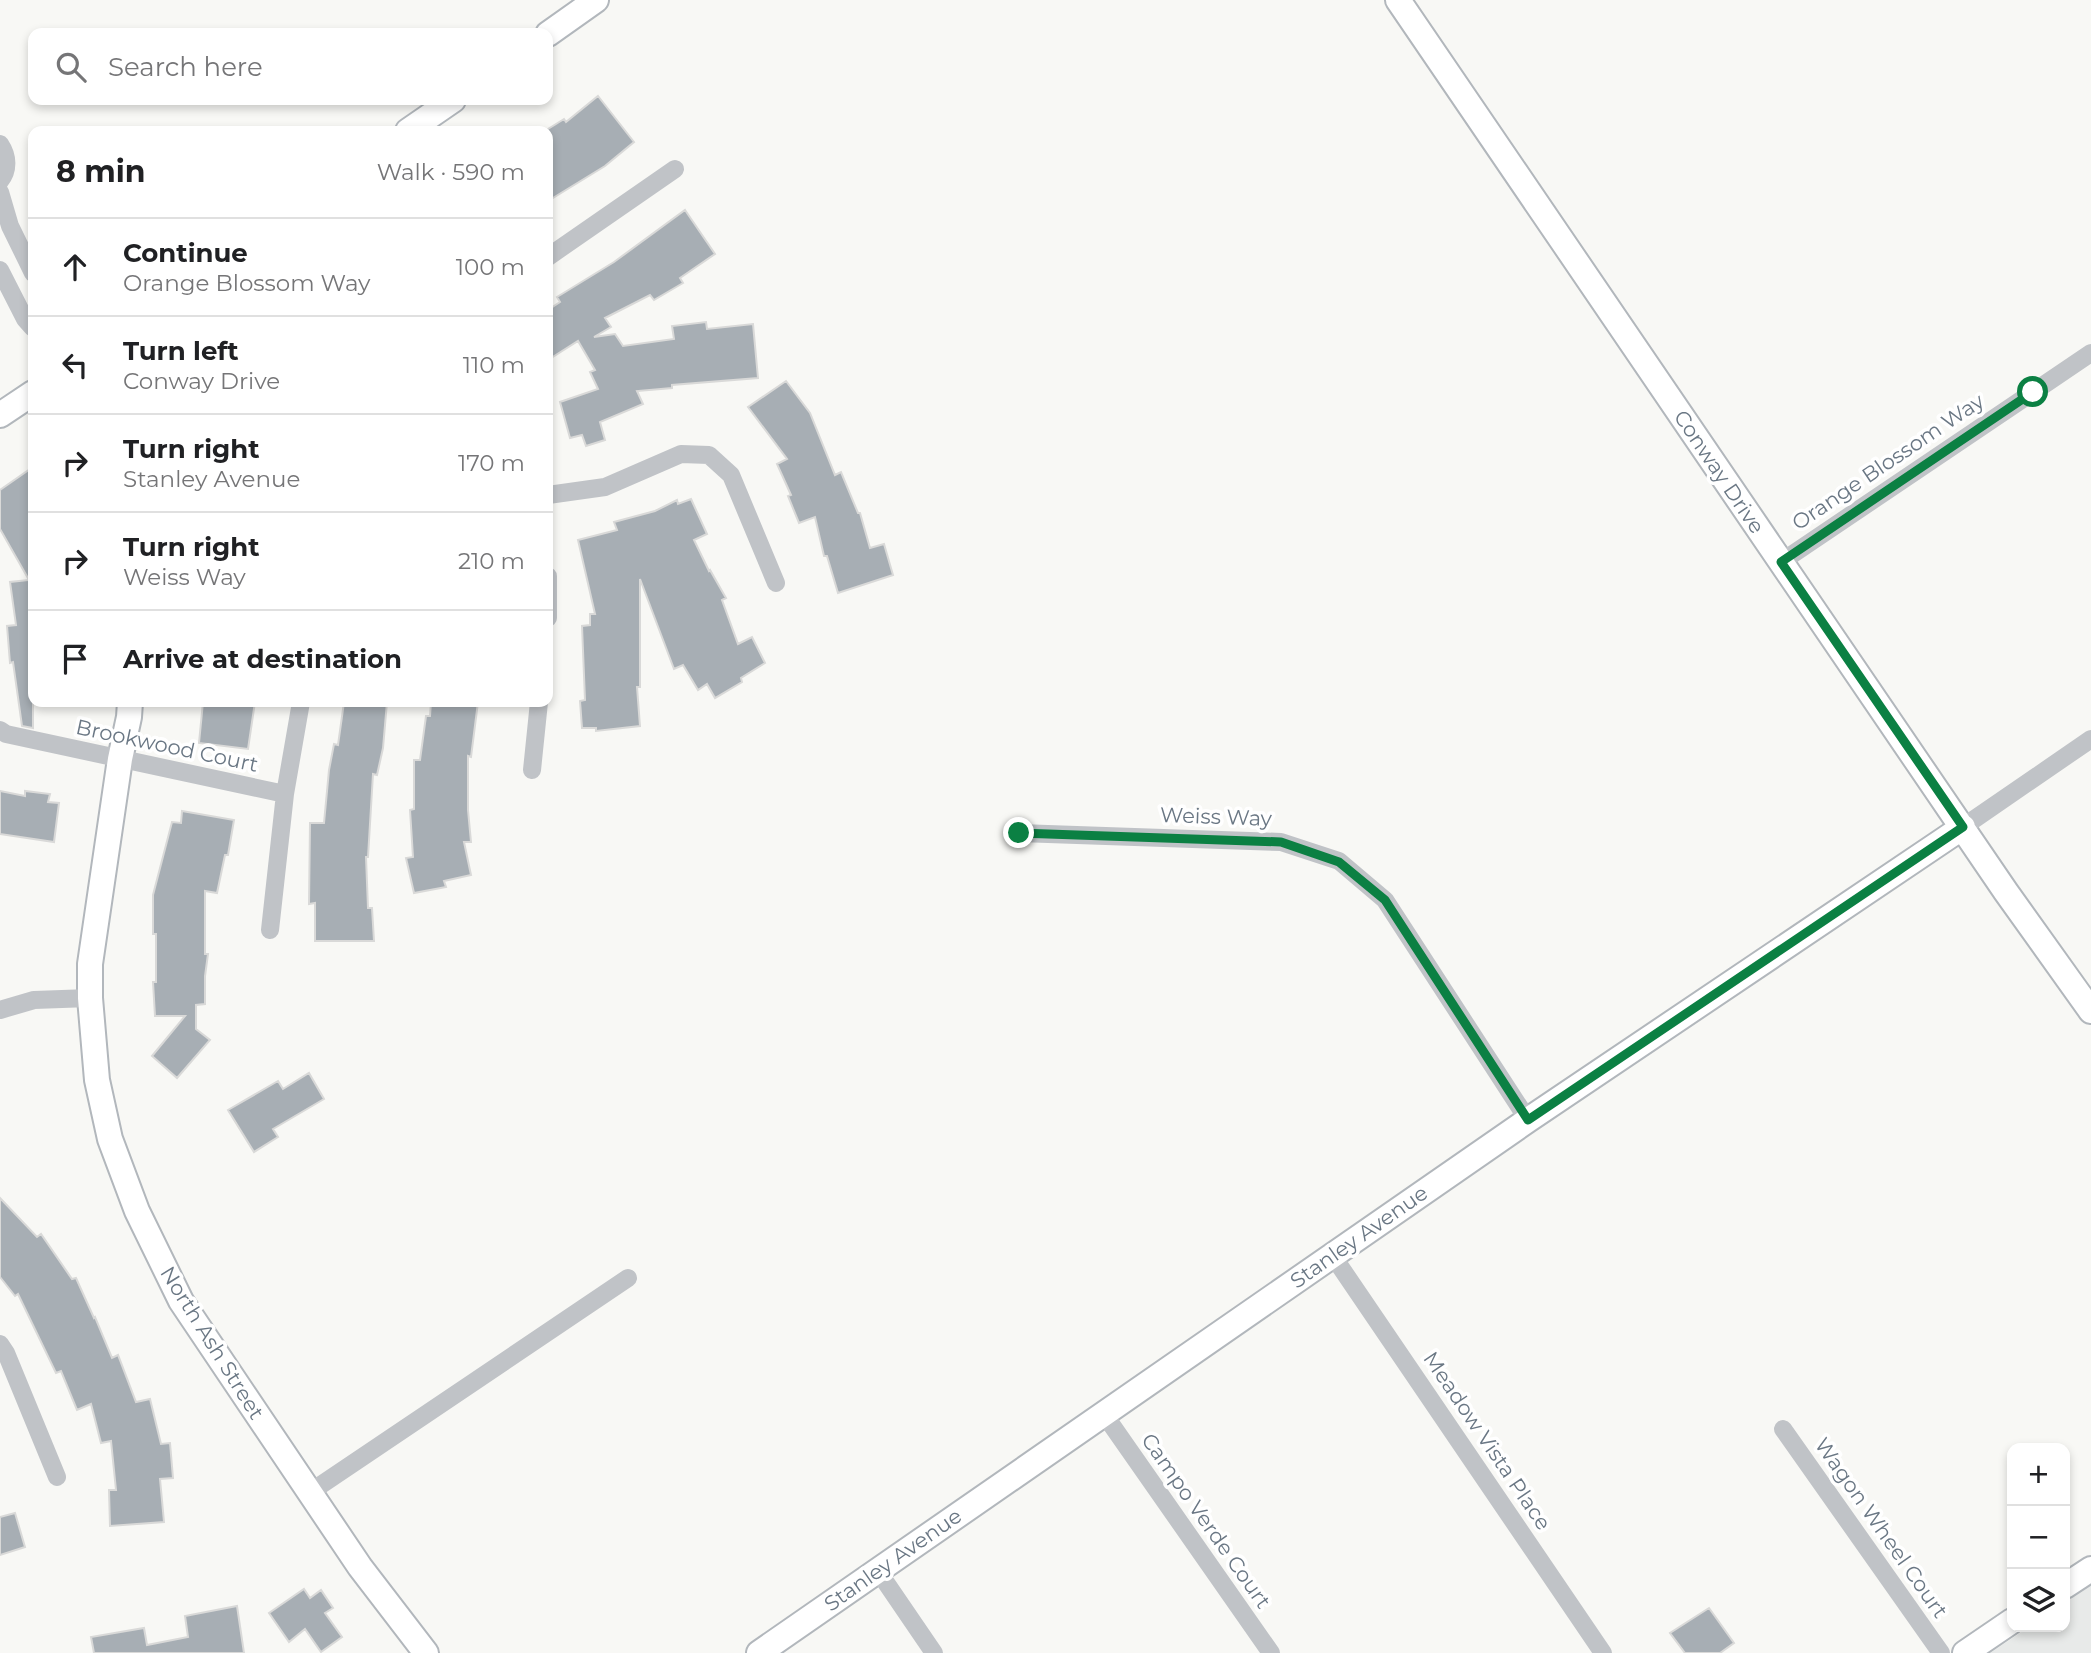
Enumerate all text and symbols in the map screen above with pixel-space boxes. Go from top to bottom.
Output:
search box [28,28,553,105]
icon: search [52,48,90,86]
text: Search here [108,51,263,83]
text: 8 min [56,153,146,190]
text: Walk · 590 m [377,158,525,186]
text: Continue [123,237,248,269]
icon: ahead [56,248,94,286]
text: 100 m [456,253,525,281]
text: Orange Blossom Way [123,269,371,297]
text: Turn left [123,335,239,367]
icon: left [56,346,94,384]
text: 110 m [463,351,525,379]
text: Conway Drive [123,367,280,395]
route start [2017,376,2048,407]
street label: Orange Blossom Way [1787,388,1989,535]
street label: Conway Drive [1669,405,1770,538]
text: Turn right [123,433,259,465]
icon: right [56,444,94,482]
text: 170 m [458,449,525,477]
text: Stanley Avenue [123,465,300,493]
text: Turn right [123,531,259,563]
icon: right [56,542,94,580]
text: 210 m [458,547,525,575]
text: Weiss Way [123,563,246,591]
icon: arrive [56,640,94,678]
text: Arrive at destination [123,643,402,675]
street label: Brookwood Court [74,714,260,777]
street label: Weiss Way [1160,802,1273,831]
route end [1003,817,1034,848]
street label: Stanley Avenue [1285,1180,1432,1293]
street label: North Ash Street [155,1262,270,1424]
street label: Meadow Vista Place [1418,1347,1556,1535]
street label: Campo Verde Court [1137,1428,1276,1613]
street label: Wagon Wheel Court [1810,1433,1953,1623]
map controls [2007,1443,2070,1632]
button: + [2007,1443,2070,1506]
street label: Stanley Avenue [819,1503,966,1616]
button: − [2007,1506,2070,1569]
button: layers [2007,1569,2070,1632]

